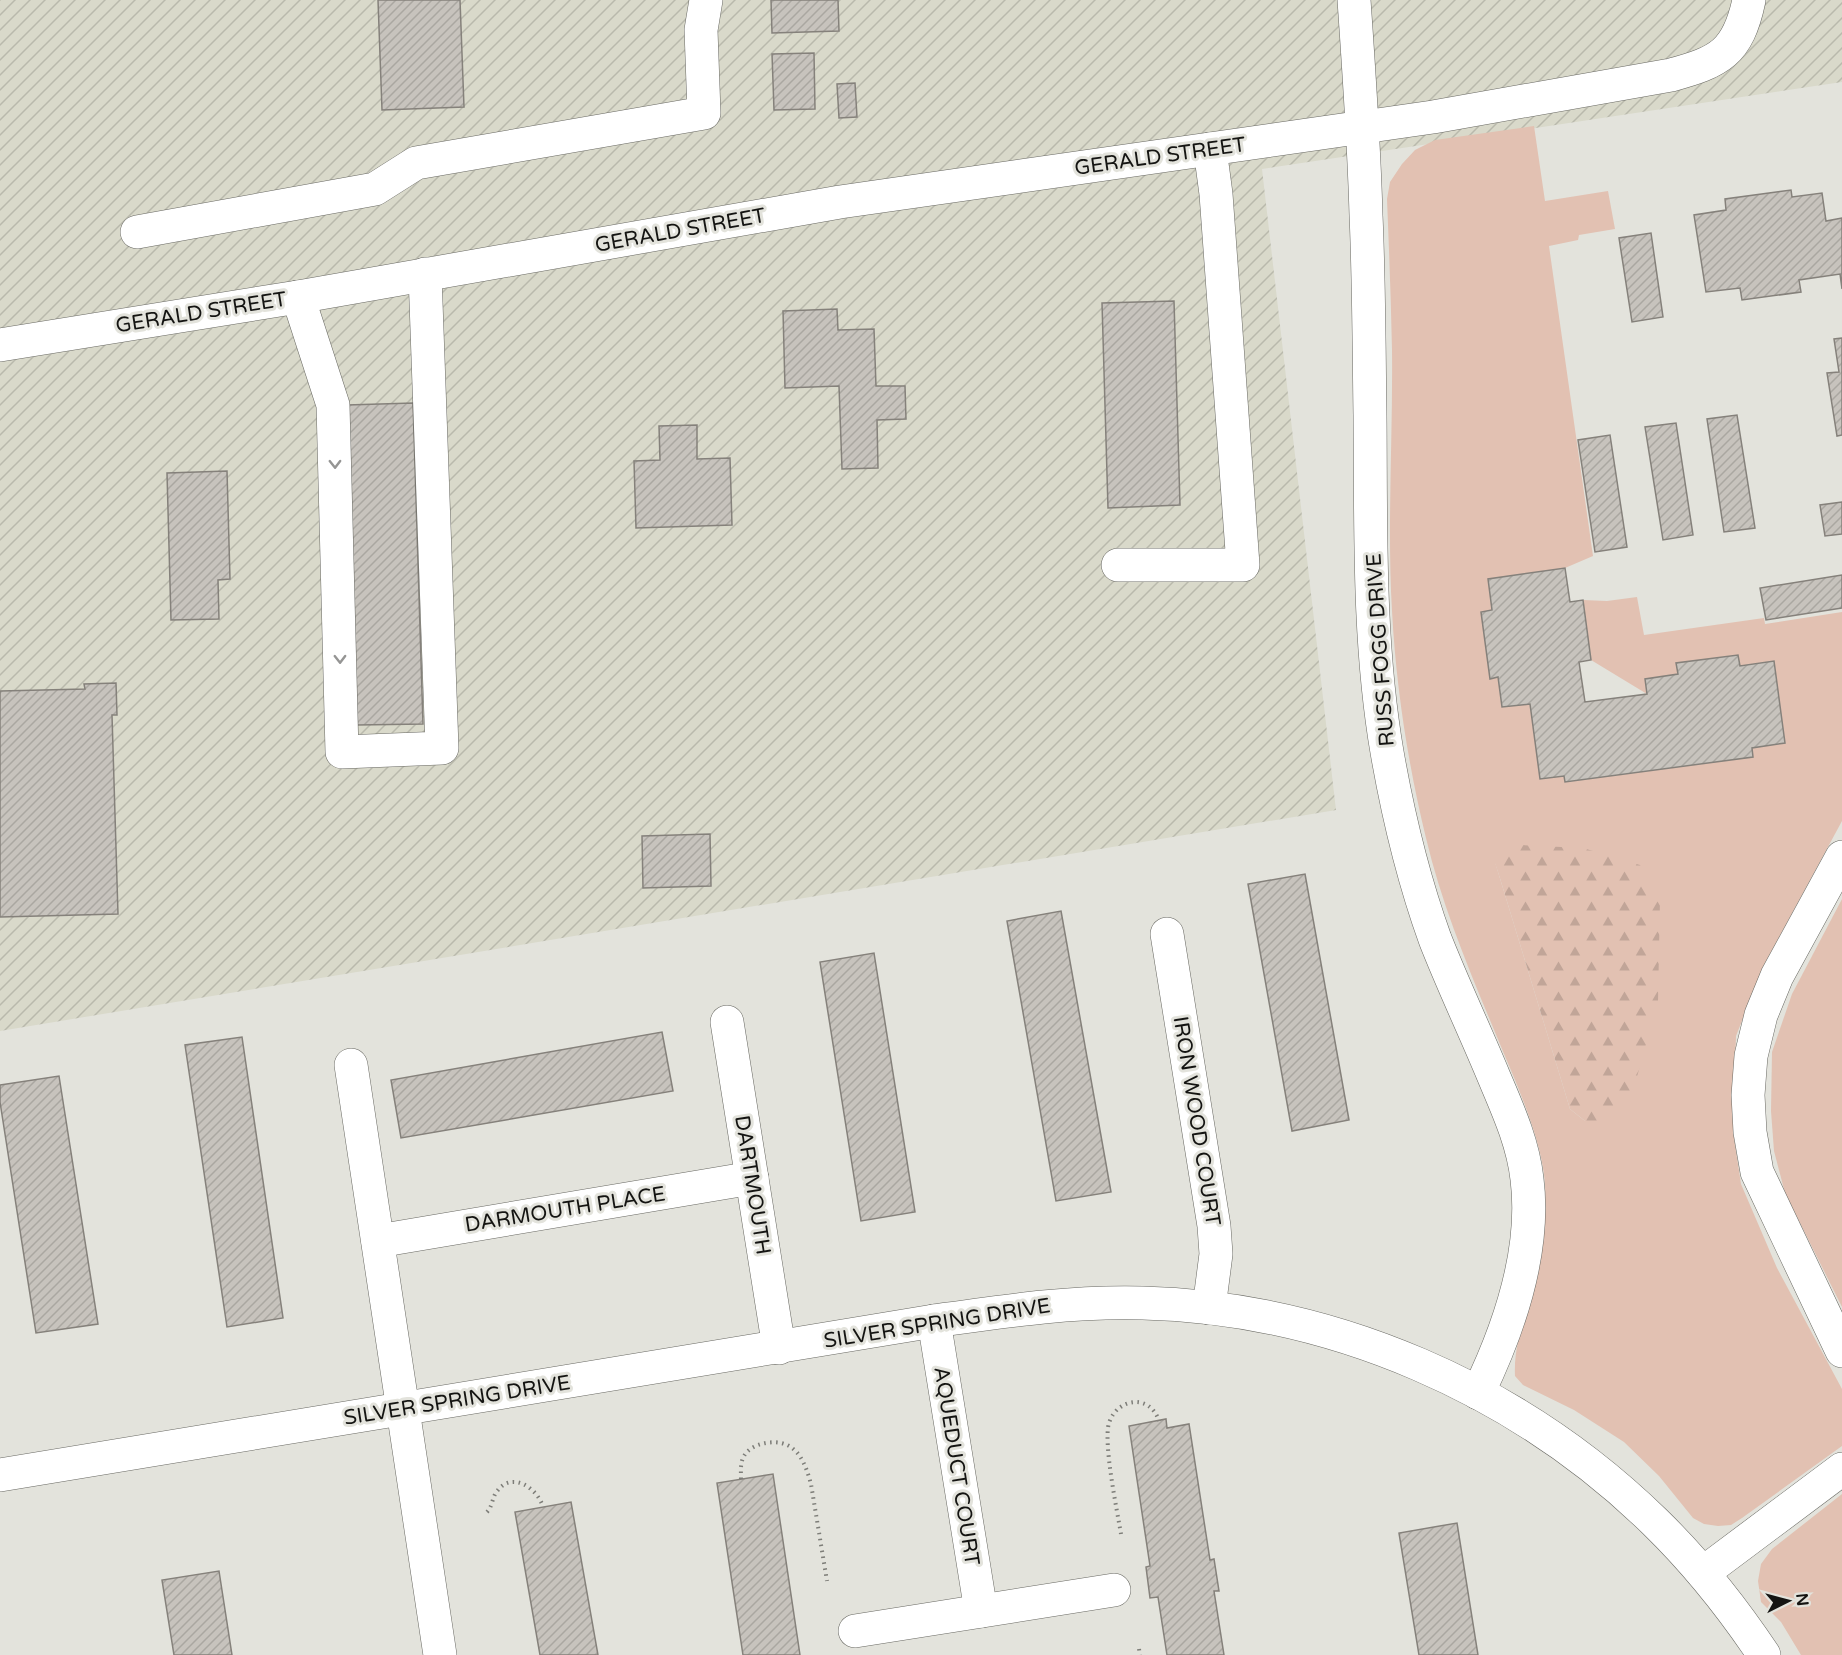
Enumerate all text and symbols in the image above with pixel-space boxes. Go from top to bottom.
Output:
street label: GERALD STREET [1073,132,1248,181]
street label: GERALD STREET [593,203,768,258]
street label: GERALD STREET [114,287,289,338]
one-way arrow [329,459,341,468]
street label: RUSS FOGG DRIVE [1361,553,1400,747]
one-way arrow [333,654,346,663]
street label: IRON WOOD COURT [1168,1015,1225,1228]
street label: DARTMOUTH [729,1114,776,1257]
street label: DARMOUTH PLACE [463,1181,667,1238]
street label: SILVER SPRING DRIVE [822,1293,1052,1354]
street label: AQUEDUCT COURT [928,1365,985,1568]
street label: SILVER SPRING DRIVE [342,1370,572,1431]
north arrow [1758,1571,1818,1631]
text: N [1791,1592,1813,1607]

